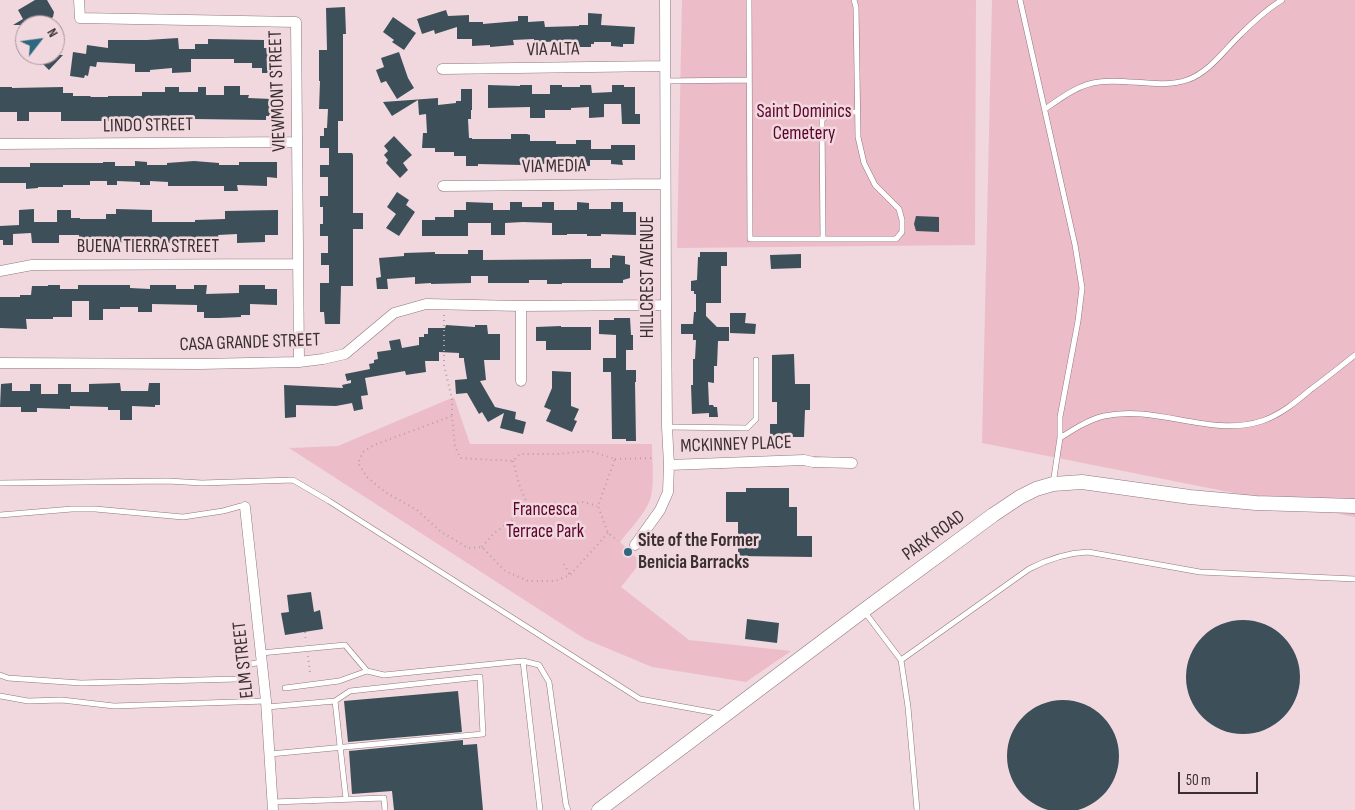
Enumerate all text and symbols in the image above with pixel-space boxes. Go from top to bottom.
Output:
north arrow [15,15,65,65]
text: N [43,25,62,40]
street label: VIEWMONT STREET [264,30,292,152]
street label: VIA ALTA [527,38,579,62]
park label: Saint Dominics Cemetery [756,101,852,145]
street label: LINDO STREET [103,114,193,138]
street label: VIA MEDIA [522,155,586,179]
street label: HILLCREST AVENUE [637,216,659,338]
street label: BUENA TIERRA STREET [77,236,219,258]
street label: CASA GRANDE STREET [179,329,321,357]
street label: MCKINNEY PLACE [680,432,792,458]
park label: Francesca Terrace Park [506,499,584,543]
street label: PARK ROAD [898,506,970,566]
place label: Site of the Former Benicia Barracks [638,530,759,574]
marker: Site of the Former Benicia Barracks [622,546,634,558]
street label: ELM STREET [229,621,259,699]
scale bar [1180,762,1260,794]
text: 50 m [1186,771,1211,790]

